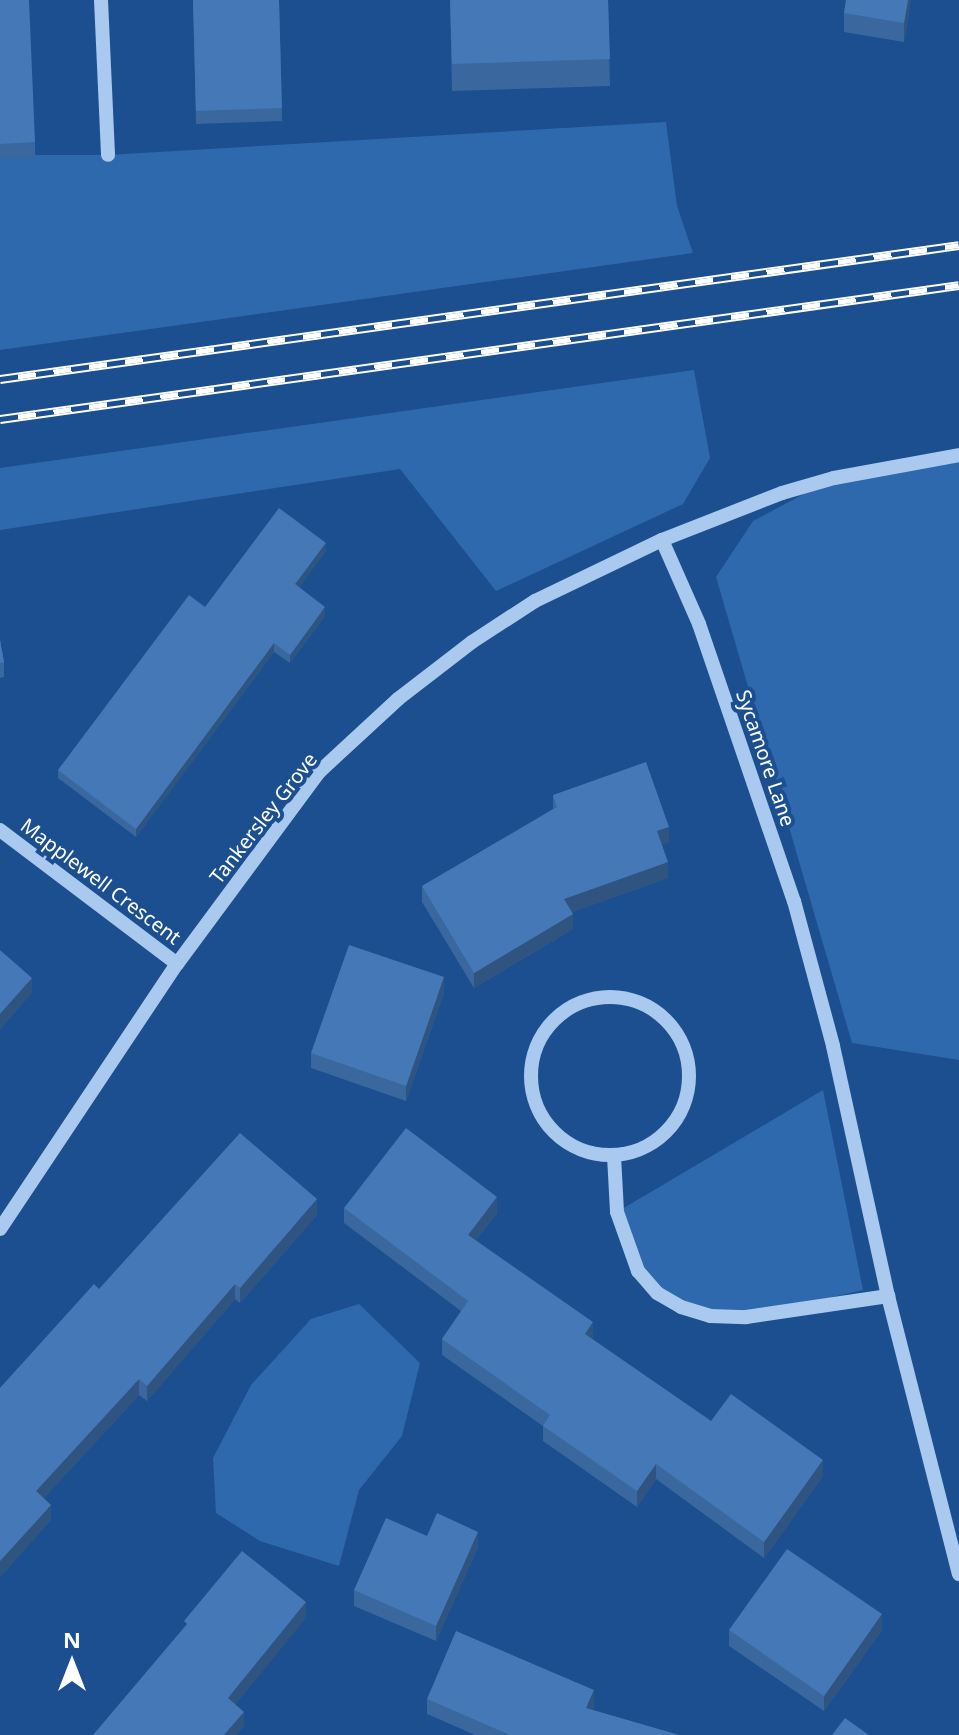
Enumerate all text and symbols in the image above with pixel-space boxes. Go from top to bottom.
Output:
street label: Sycamore Lane [731,687,801,829]
street label: Tankersley Grove [204,748,322,888]
street label: Mapplewell Crescent [16,813,186,949]
north arrow [32,1623,112,1703]
text: N [63,1624,81,1654]

